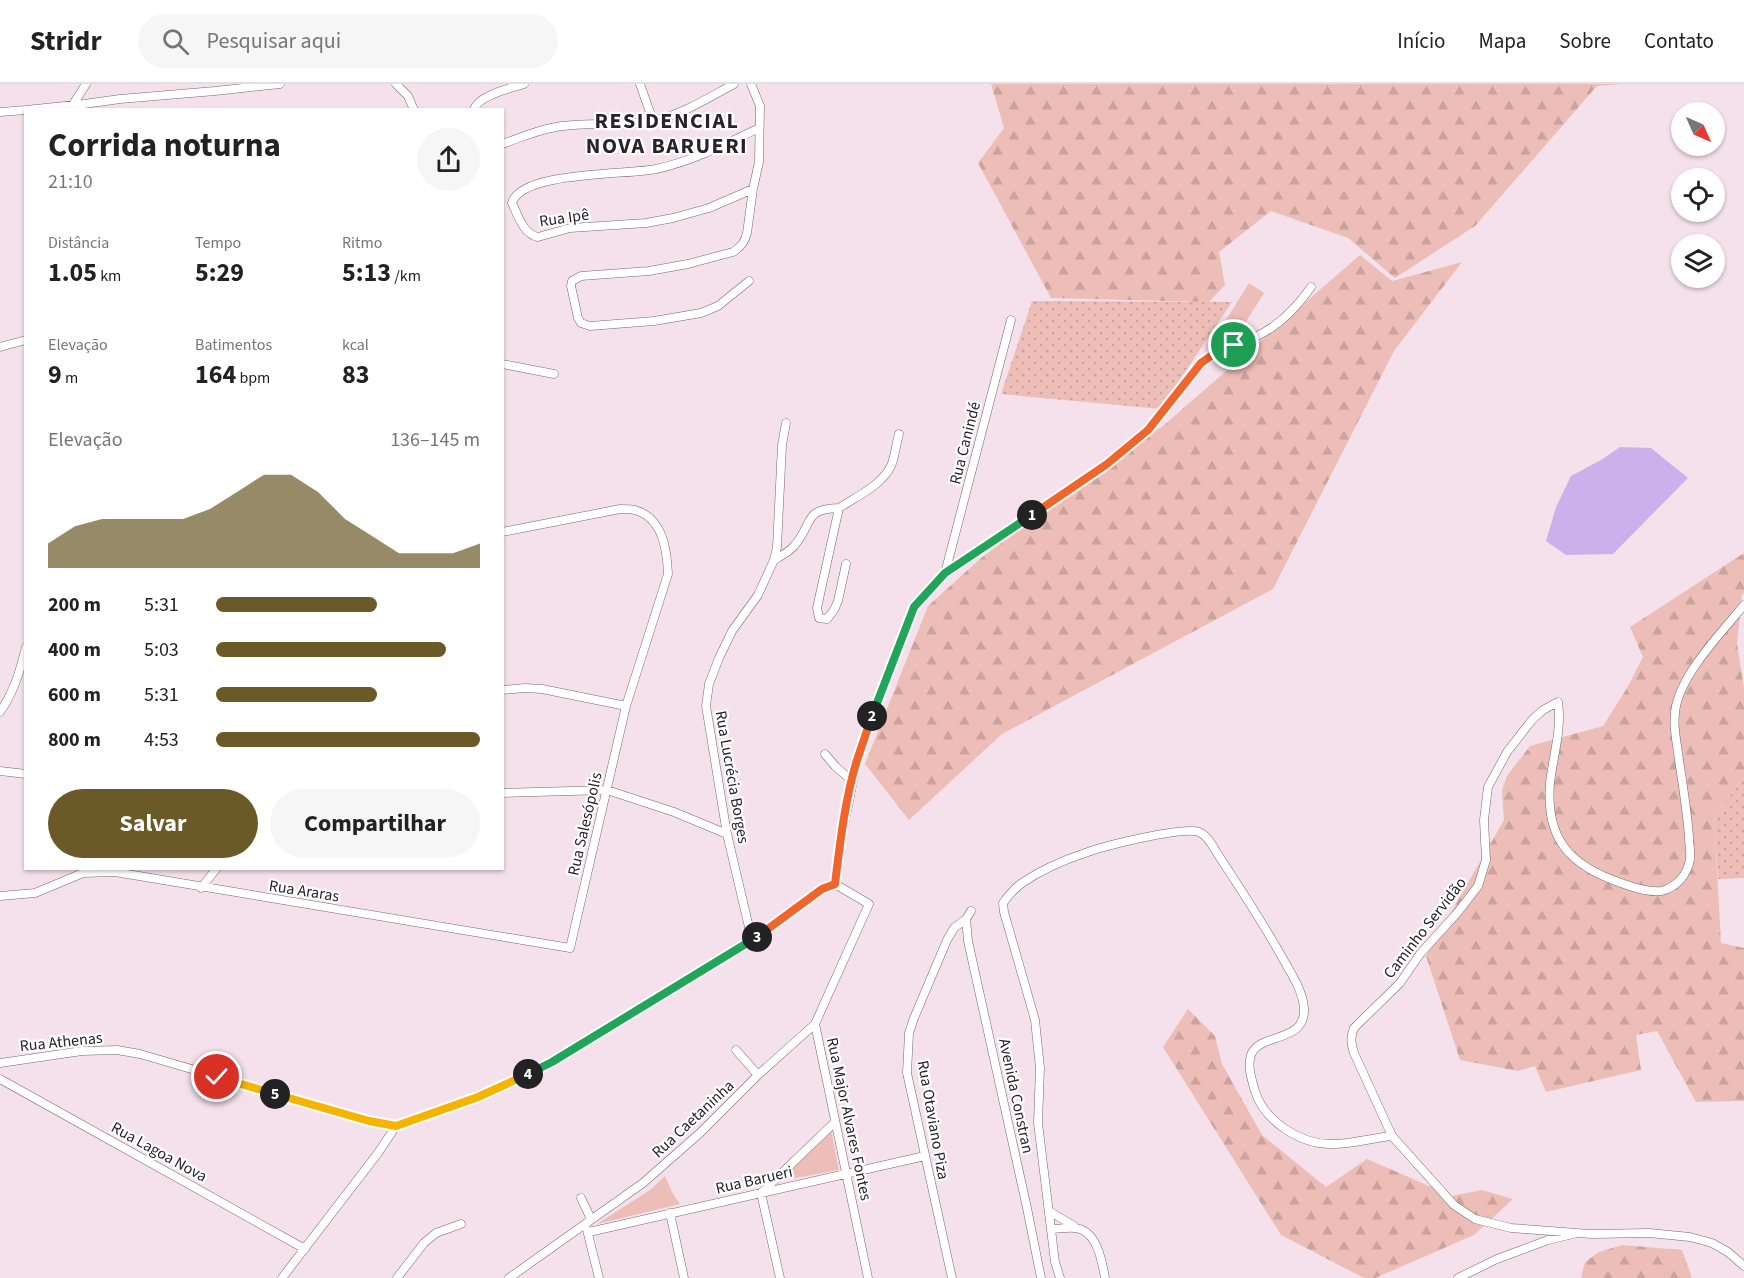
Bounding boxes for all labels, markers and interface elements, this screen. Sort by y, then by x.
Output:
search box [138,14,558,68]
text: Stridr [30,21,102,61]
icon: search [159,25,192,58]
text: Pesquisar aqui [207,25,341,57]
text: Início [1397,26,1445,56]
text: Mapa [1478,26,1526,56]
text: Sobre [1559,26,1611,56]
text: Contato [1644,26,1714,56]
north arrow [1671,102,1725,156]
map controls [1671,102,1725,288]
district label: RESIDENCIAL NOVA BARUERI [586,105,748,162]
text: Corrida noturna [48,122,281,169]
button: share [417,128,480,191]
text: 21:10 [48,168,93,196]
button: locate [1671,168,1725,222]
street label: Rua Ipê [538,204,590,232]
text: Distância [48,232,109,254]
text: Tempo [195,232,241,254]
text: Ritmo [342,232,382,254]
button: layers [1671,234,1725,288]
text: 1.05 [48,254,97,291]
text: 5:29 [195,254,244,291]
text: 5:13 [342,254,391,291]
text: km [97,265,121,287]
text: /km [391,265,421,287]
pin [1208,319,1259,370]
icon: arrive [1217,328,1250,361]
text: Elevação [48,334,108,356]
text: Batimentos [195,334,272,356]
text: kcal [342,334,369,356]
text: 9 [48,356,62,393]
text: 164 [195,356,236,393]
text: 83 [342,356,369,393]
text: m [62,367,78,389]
text: bpm [236,367,270,389]
street label: Rua Canindé [944,399,986,487]
text: Elevação [48,426,123,454]
text: 136–145 m [390,426,480,454]
pin: 1 [1017,500,1047,530]
text: 1 [1028,504,1036,526]
text: 200 m [48,591,101,619]
text: 5:31 [144,591,179,619]
text: 400 m [48,636,101,664]
text: 5:03 [144,636,179,664]
text: 600 m [48,681,101,709]
text: 5:31 [144,681,179,709]
pin: 2 [857,701,887,731]
text: 2 [868,705,876,727]
street label: Rua Lucrécia Borges [709,709,755,845]
text: 800 m [48,726,101,754]
text: 4:53 [144,726,179,754]
street label: Rua Salesópolis [562,770,608,878]
button: Salvar [48,789,258,858]
button: Compartilhar [270,789,480,858]
street label: Caminho Servidão [1378,873,1472,983]
street label: Rua Araras [267,875,341,907]
pin: 3 [742,922,772,952]
text: 3 [753,926,761,948]
street label: Rua Athenas [19,1027,104,1057]
street label: Rua Major Alvares Fontes [821,1035,877,1203]
street label: Avenida Constran [993,1036,1039,1156]
pin [191,1051,242,1102]
pin: 4 [513,1059,543,1089]
street label: Rua Otaviano Piza [912,1059,954,1181]
icon: check [200,1060,233,1093]
text: 4 [524,1063,532,1085]
street label: Rua Caetaninha [647,1075,739,1163]
pin: 5 [260,1079,290,1109]
text: 5 [271,1083,279,1105]
street label: Rua Lagoa Nova [107,1117,211,1187]
street label: Rua Barueri [713,1160,795,1200]

